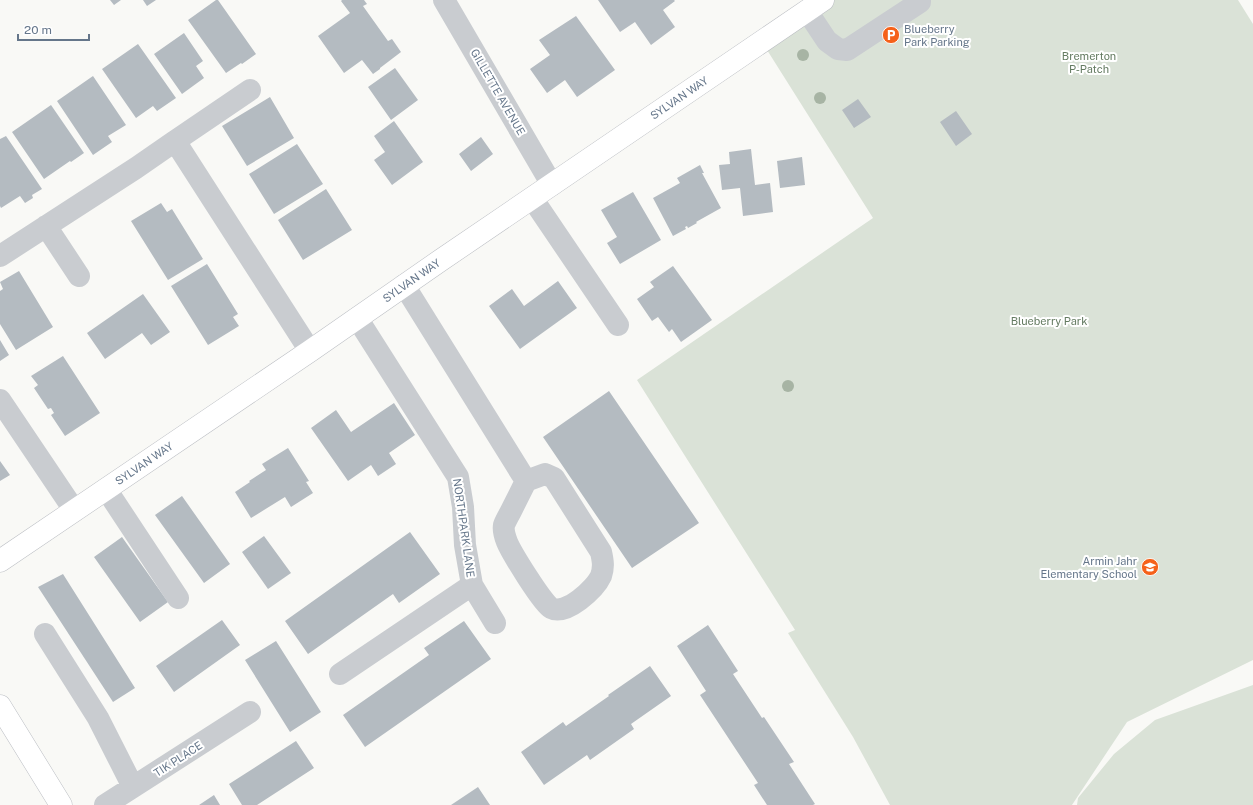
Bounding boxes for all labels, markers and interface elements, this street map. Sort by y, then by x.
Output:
scale bar [18,16,89,42]
text: 20 m [24,23,52,37]
place label: Blueberry Park Parking [904,23,970,48]
parking icon: Blueberry Park Parking [881,25,901,45]
street label: GILLETTE AVENUE [468,47,528,137]
park label: Bremerton P-Patch [1062,50,1116,75]
street label: SYLVAN WAY [648,74,710,122]
street label: SYLVAN WAY [381,256,443,305]
park label: Blueberry Park [1011,315,1087,327]
street label: SYLVAN WAY [113,439,175,487]
street label: NORTHPARK LANE [451,478,477,578]
place label: Armin Jahr Elementary School [1040,555,1137,580]
school or university icon: Armin Jahr Elementary School [1140,557,1160,577]
street label: TIK PLACE [152,739,205,779]

